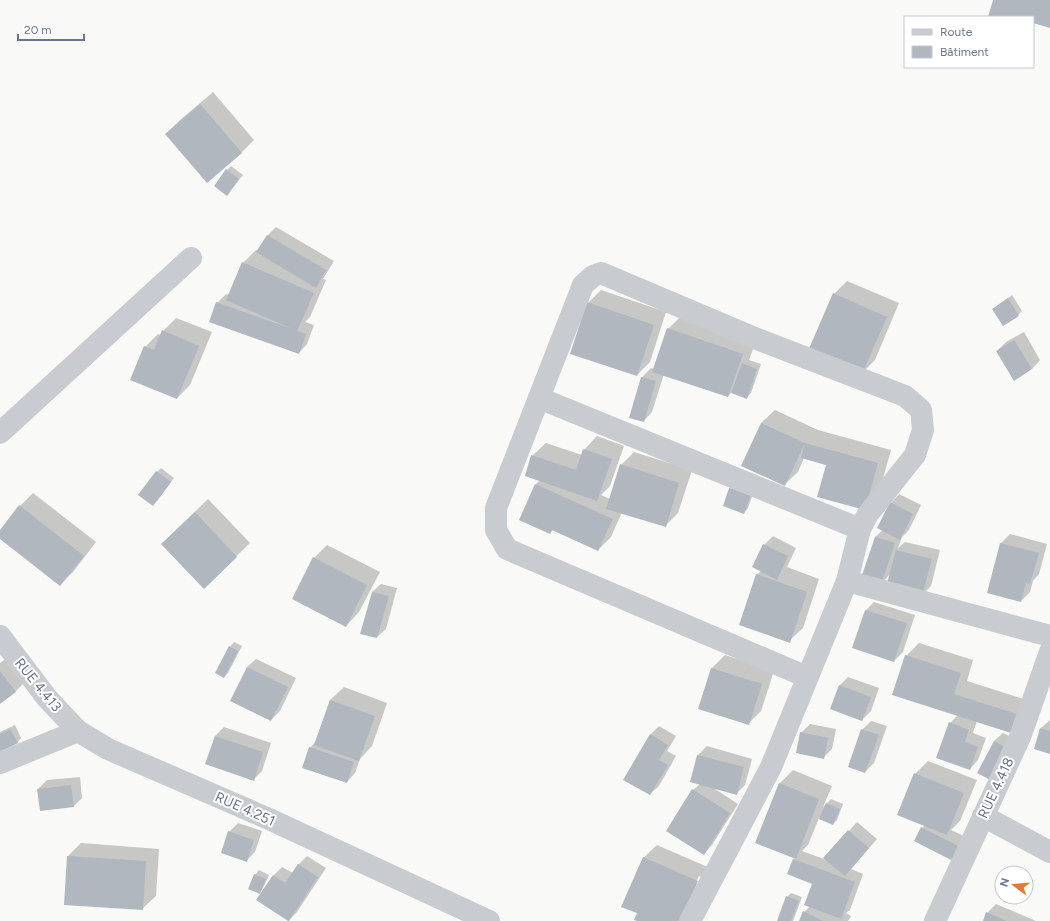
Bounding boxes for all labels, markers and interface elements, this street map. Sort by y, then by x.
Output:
scale bar [18,16,84,42]
legend [904,16,1034,68]
text: 20 m [24,23,52,37]
text: Route [940,25,973,39]
text: Bâtiment [940,45,989,59]
street label: RUE 4.413 [11,655,65,715]
street label: RUE 4.418 [975,755,1017,821]
street label: RUE 4.251 [212,788,278,830]
north arrow [994,865,1034,905]
text: N [997,876,1012,888]

